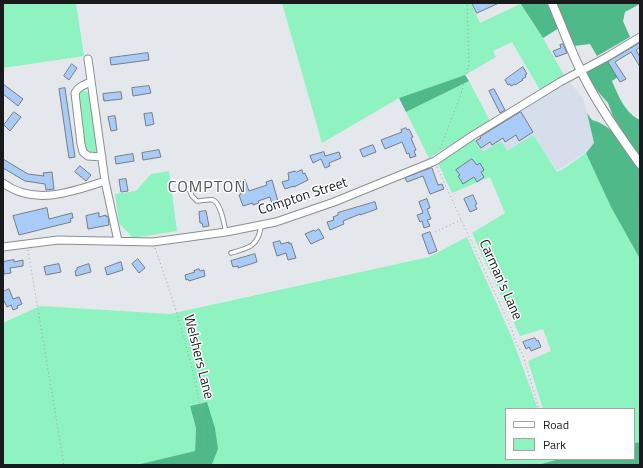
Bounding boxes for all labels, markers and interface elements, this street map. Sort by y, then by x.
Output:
street label: Compton Street [256,175,350,219]
district label: COMPTON [168,178,246,198]
street label: Carman's Lane [475,237,525,323]
street label: Welshers Lane [179,313,217,401]
legend [505,408,635,460]
text: Road [543,415,569,434]
text: Park [543,435,566,454]

